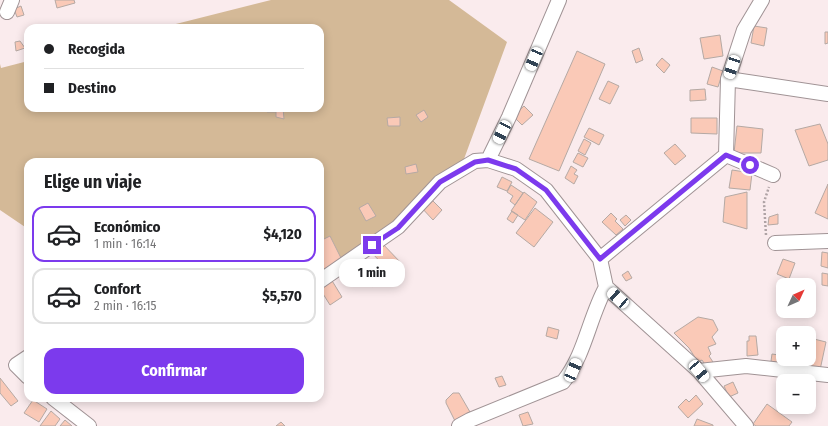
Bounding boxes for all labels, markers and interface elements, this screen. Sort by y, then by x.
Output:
text: Recogida [68,40,125,58]
car [524,46,544,72]
car [722,54,742,80]
text: Destino [68,79,116,97]
car [491,119,513,145]
route start [741,156,759,174]
text: Elige un viaje [44,171,142,193]
icon: car [46,216,82,252]
text: Económico [94,218,161,236]
text: $4,120 [263,225,302,243]
text: 1 min · 16:14 [94,236,156,251]
route end [363,236,381,254]
callout: 1 min [339,259,405,287]
text: 1 min [358,265,386,280]
icon: car [46,278,82,314]
north arrow [776,278,816,318]
map controls [776,278,816,414]
text: Confort [94,280,141,298]
car [605,286,631,310]
text: $5,570 [262,287,302,305]
text: 2 min · 16:15 [94,298,157,313]
button: + [776,326,816,366]
button: Confirmar [44,348,304,394]
car [563,357,583,383]
car [687,358,711,384]
button: − [776,374,816,414]

